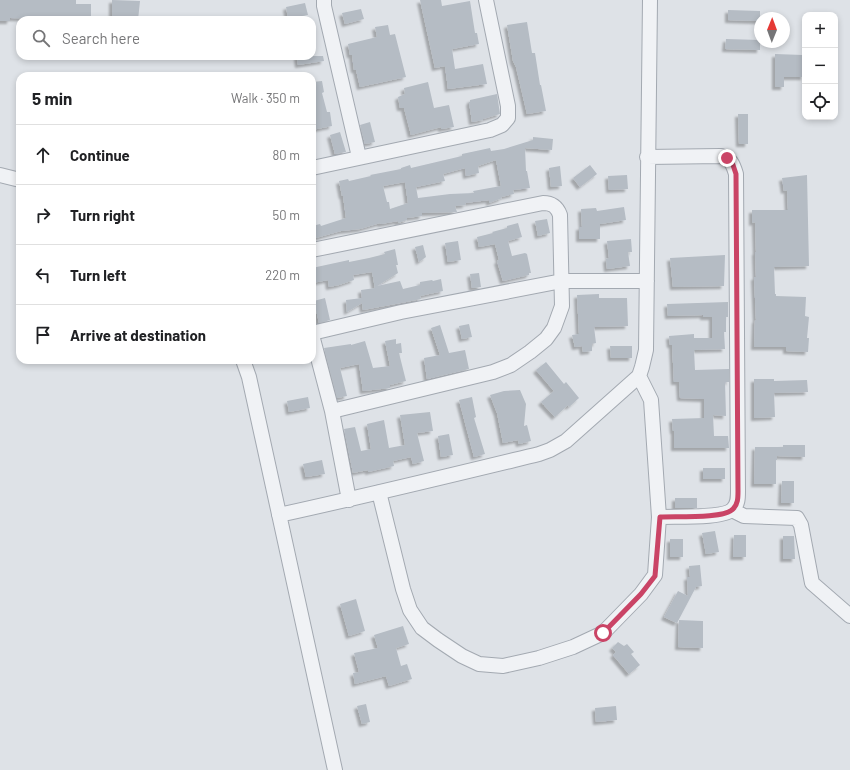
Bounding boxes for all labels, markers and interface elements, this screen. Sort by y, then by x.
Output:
north arrow [754,12,790,48]
map controls [802,12,838,120]
button: + [802,12,838,48]
search box [16,16,316,60]
icon: search [30,27,52,49]
text: Search here [62,29,140,47]
button: − [802,48,838,84]
button: locate [802,84,838,120]
text: 5 min [32,88,72,108]
text: Walk · 350 m [231,90,300,106]
icon: ahead [32,144,54,166]
text: Continue [70,146,130,164]
text: 80 m [273,147,300,163]
route end [718,149,736,167]
icon: right [32,204,54,226]
text: Turn right [70,206,135,224]
text: 50 m [273,207,300,223]
icon: left [32,264,54,286]
text: Turn left [70,266,126,284]
text: 220 m [265,267,300,283]
icon: arrive [32,324,54,346]
text: Arrive at destination [70,326,206,344]
route start [594,624,612,642]

